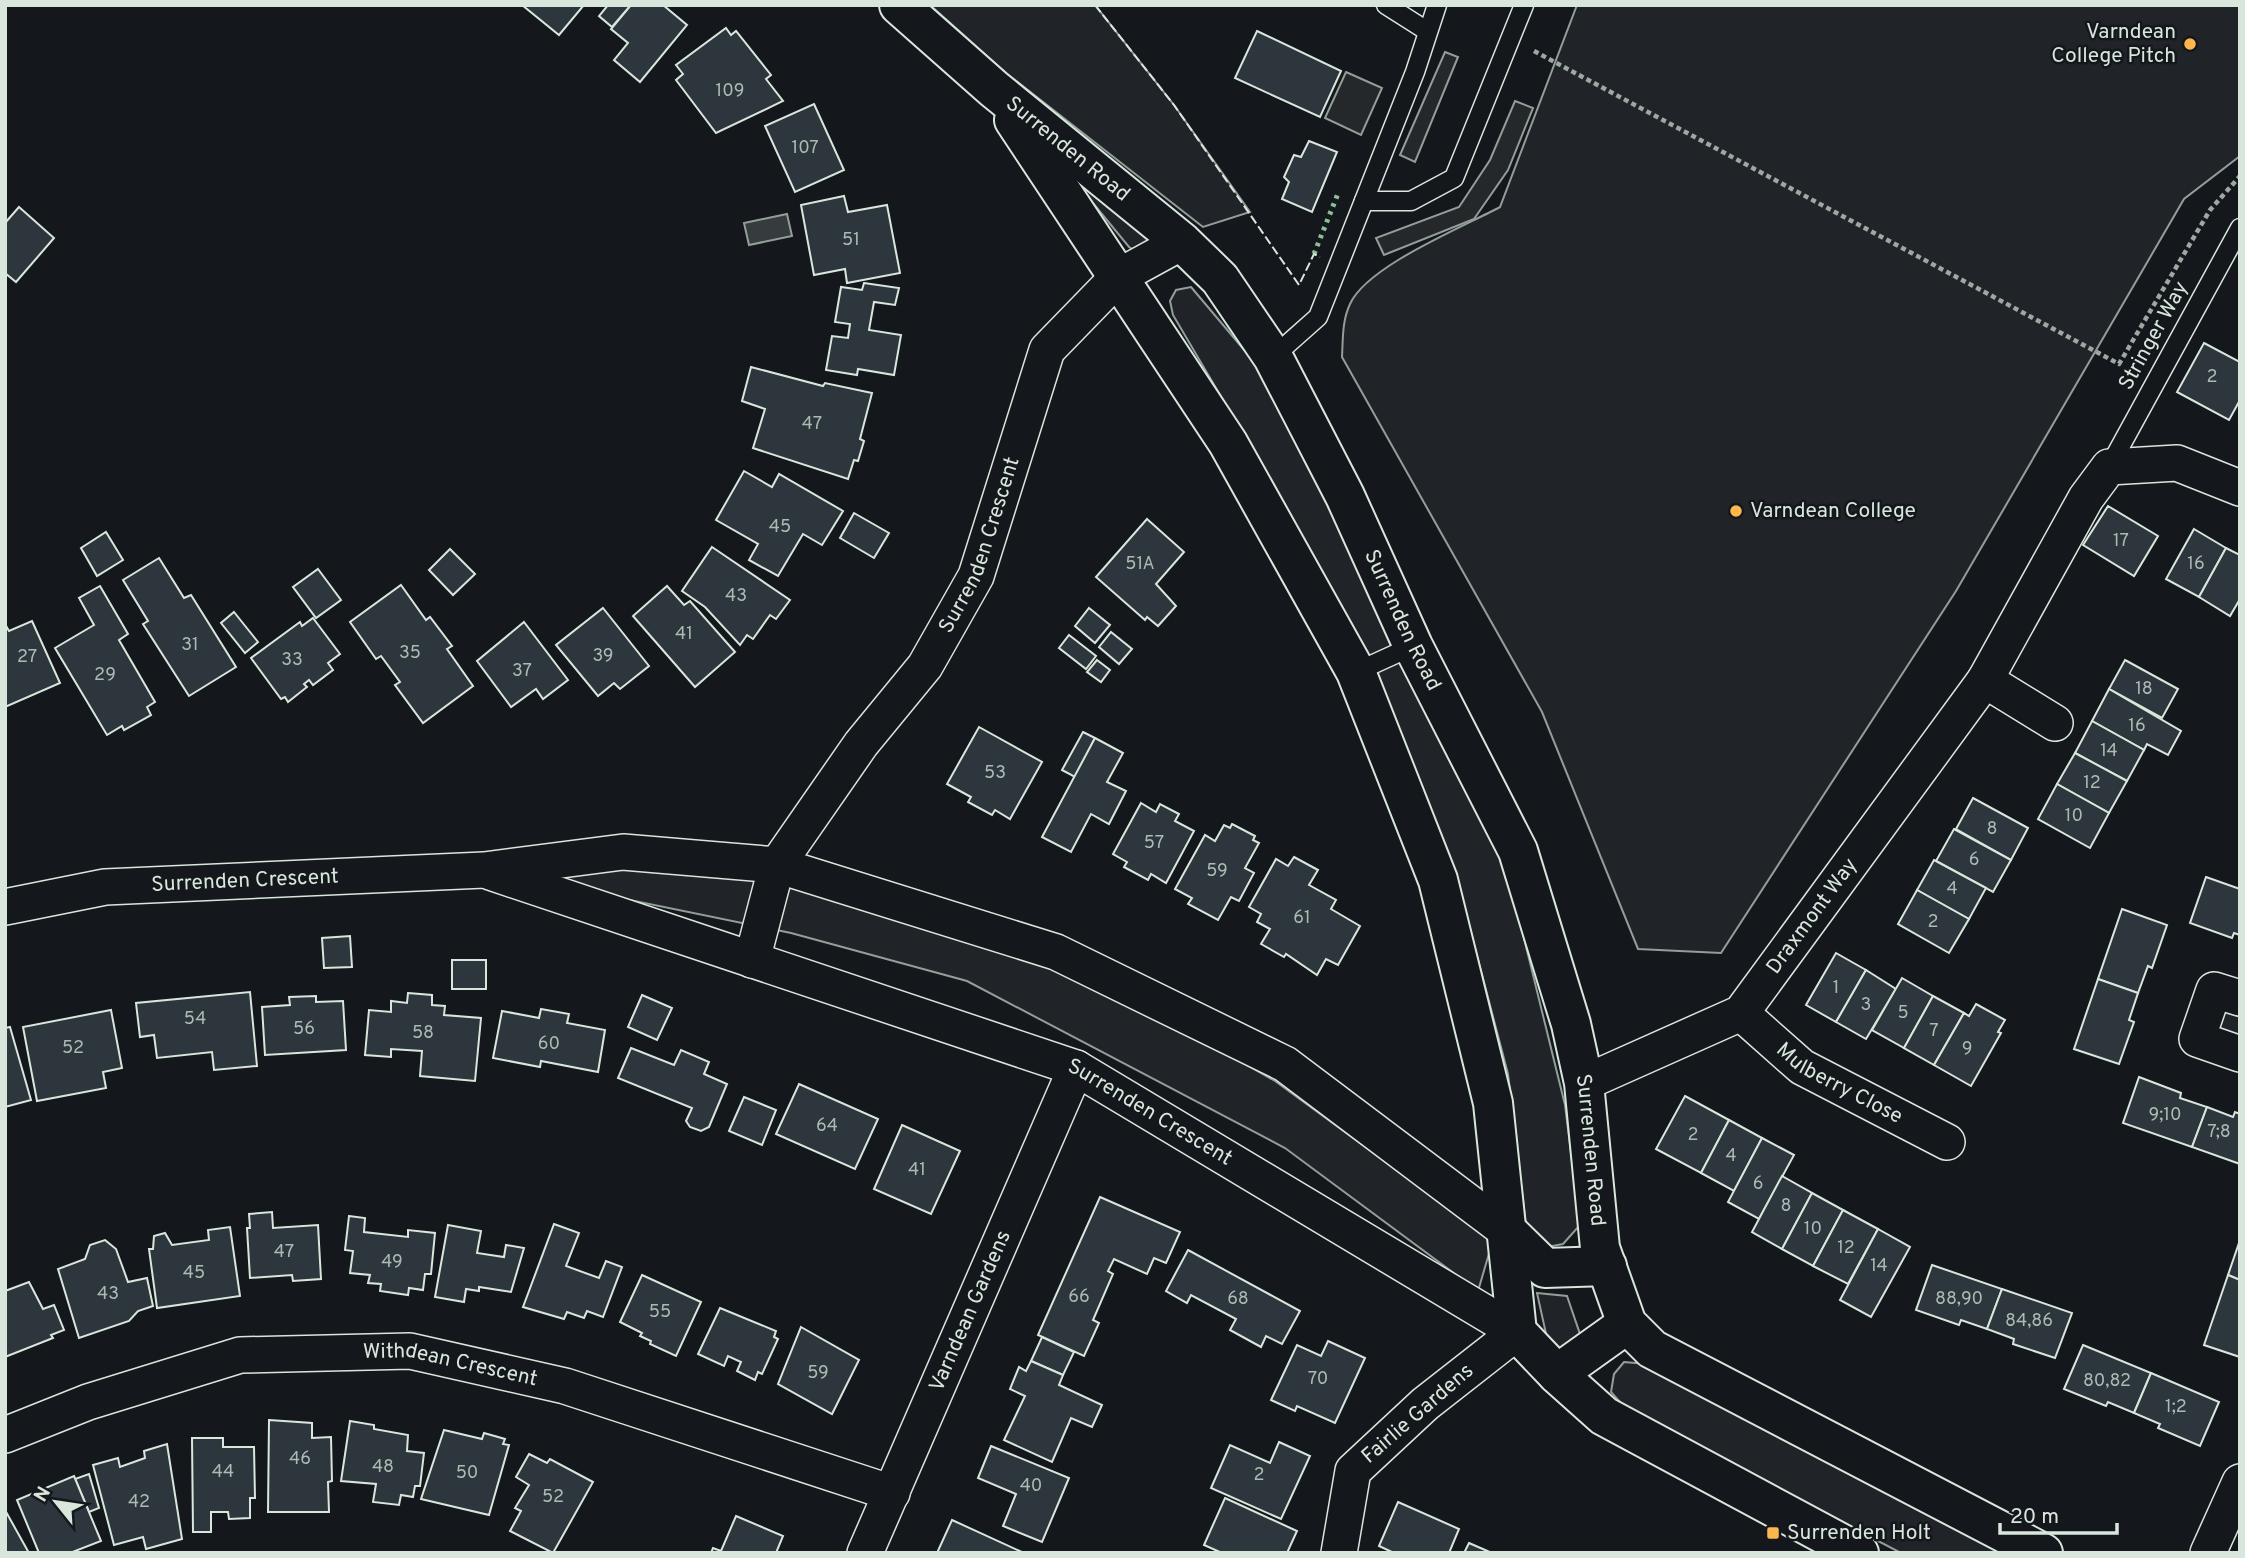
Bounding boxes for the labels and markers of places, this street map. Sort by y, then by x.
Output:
place label: Varndean College Pitch [2051,19,2176,70]
marker: Varndean College Pitch [2182,36,2198,52]
place label: Varndean College [1750,498,1916,525]
marker: Varndean College [1728,503,1744,519]
place label: Surrenden Holt [1787,1520,1931,1547]
marker: Surrenden Holt [1765,1525,1781,1541]

